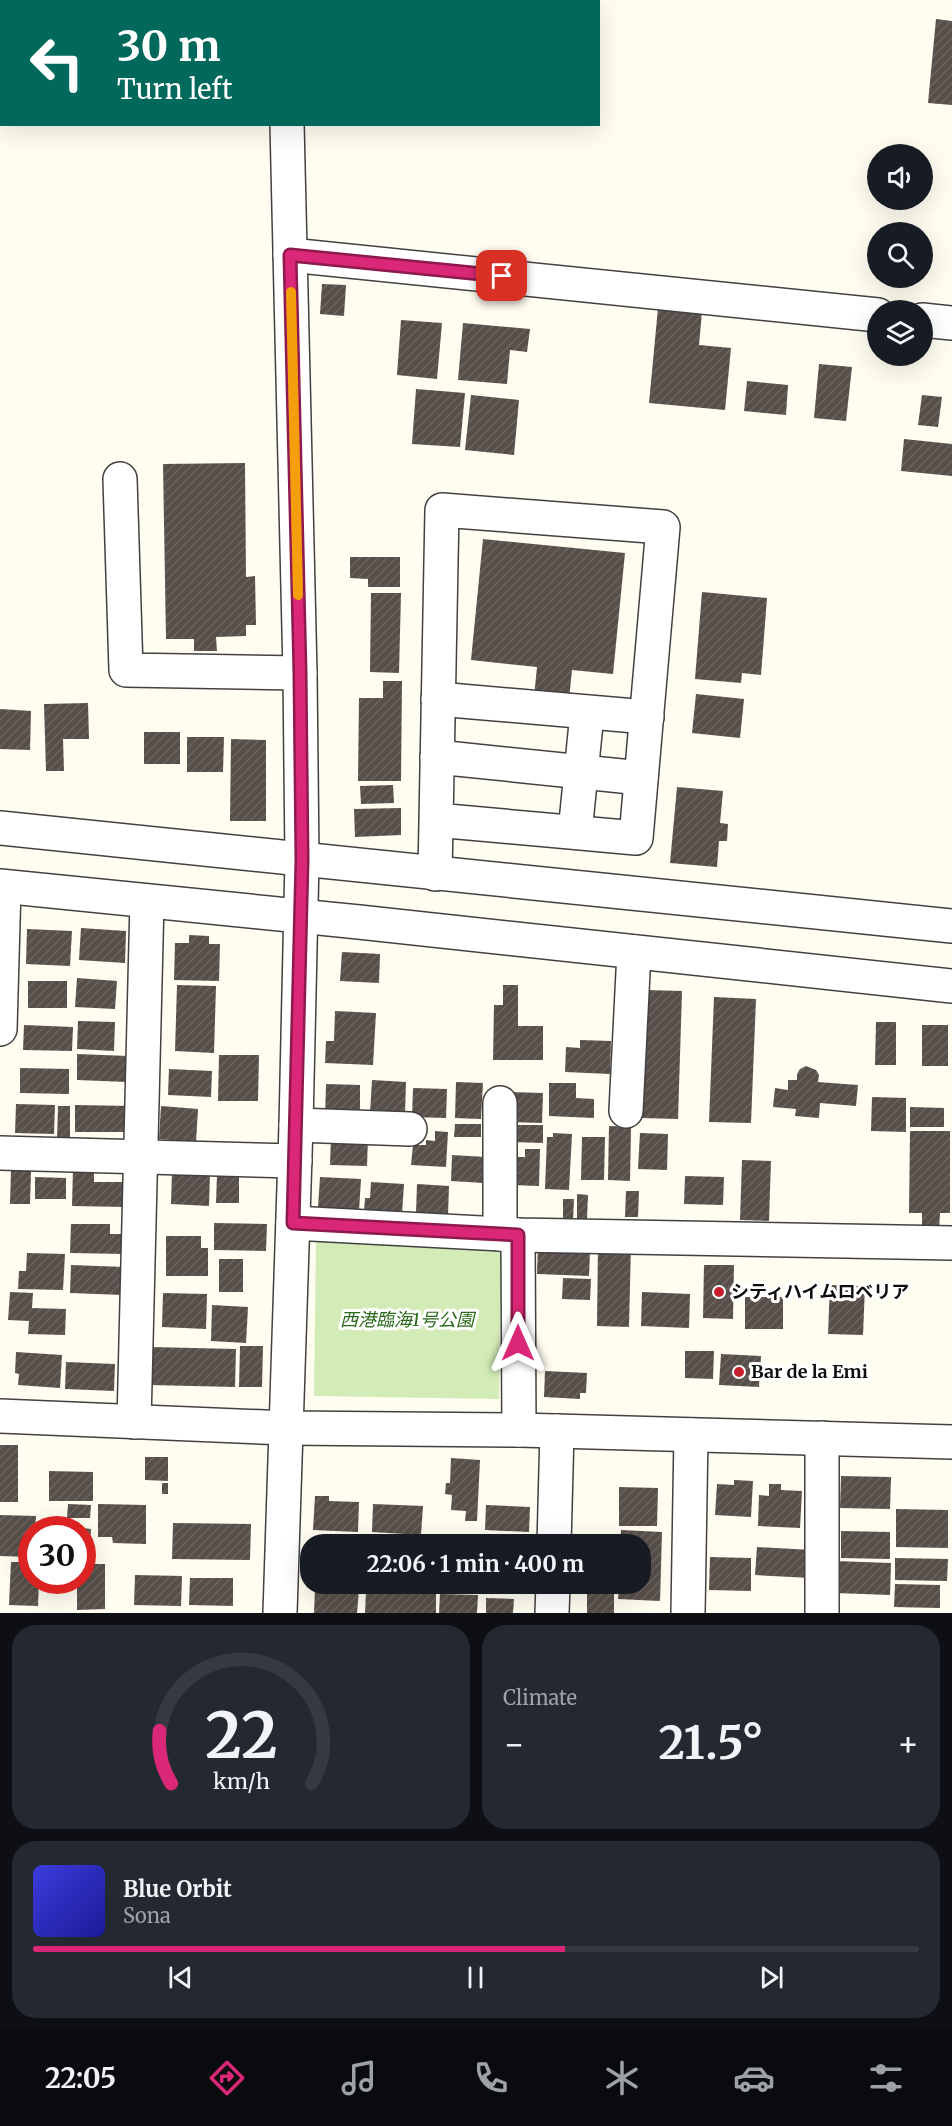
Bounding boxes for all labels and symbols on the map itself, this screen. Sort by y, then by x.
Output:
pin [476,250,527,301]
place label: シティハイムロベリア [731,1280,909,1303]
marker: シティハイムロベリア [712,1285,726,1299]
park label: 西港臨海1号公園 [340,1308,477,1331]
position arrow [486,1311,550,1375]
place label: Bar de la Emi [751,1360,868,1383]
marker: Bar de la Emi [732,1365,746,1379]
speed limit sign: 30 [18,1516,96,1594]

